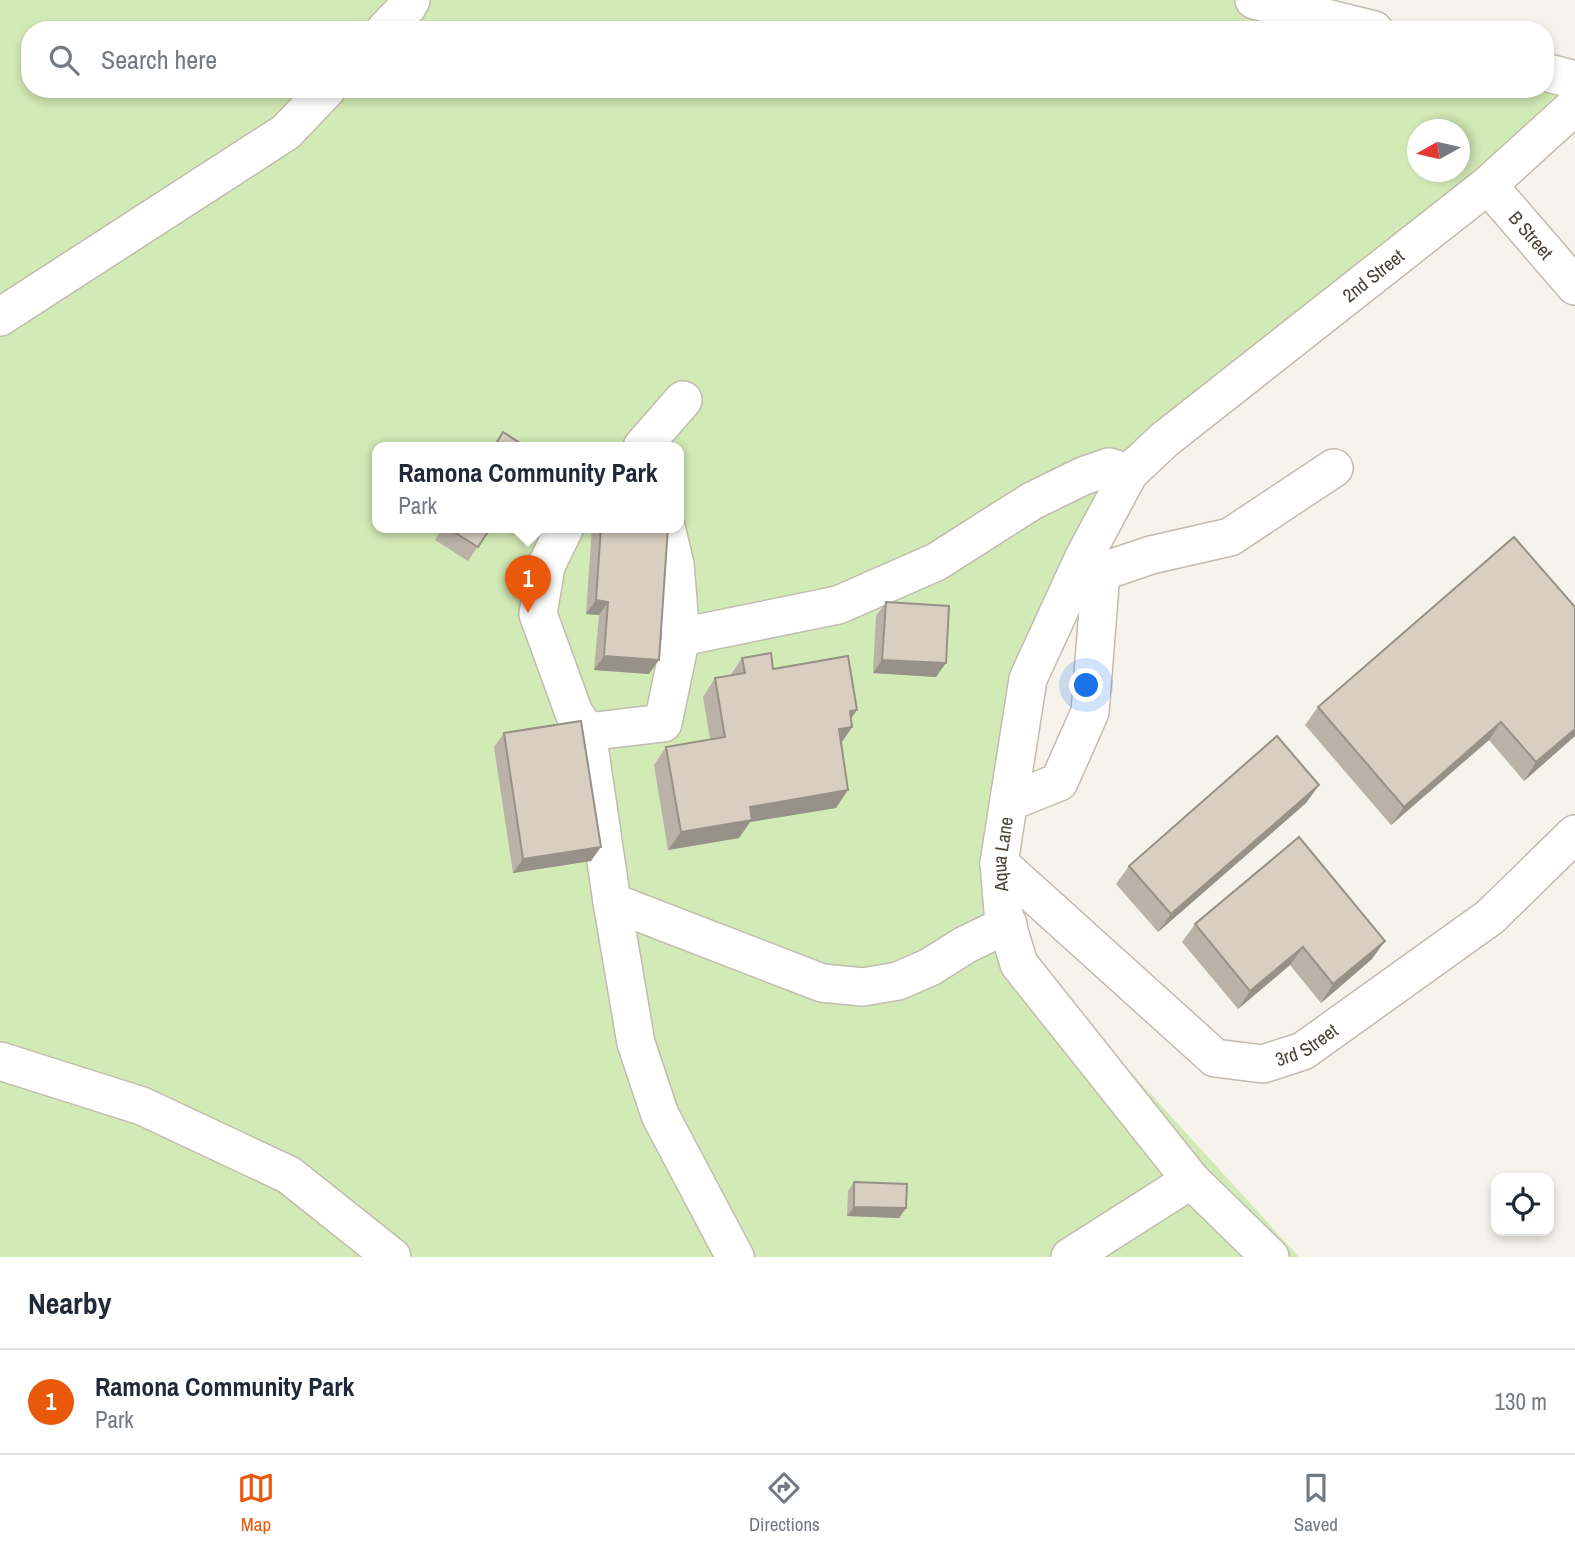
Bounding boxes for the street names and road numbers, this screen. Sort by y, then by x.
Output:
street label: B Street [1503,205,1560,265]
street label: 2nd Street [1337,243,1410,308]
street label: Aqua Lane [986,815,1019,894]
street label: 3rd Street [1272,1017,1343,1072]

